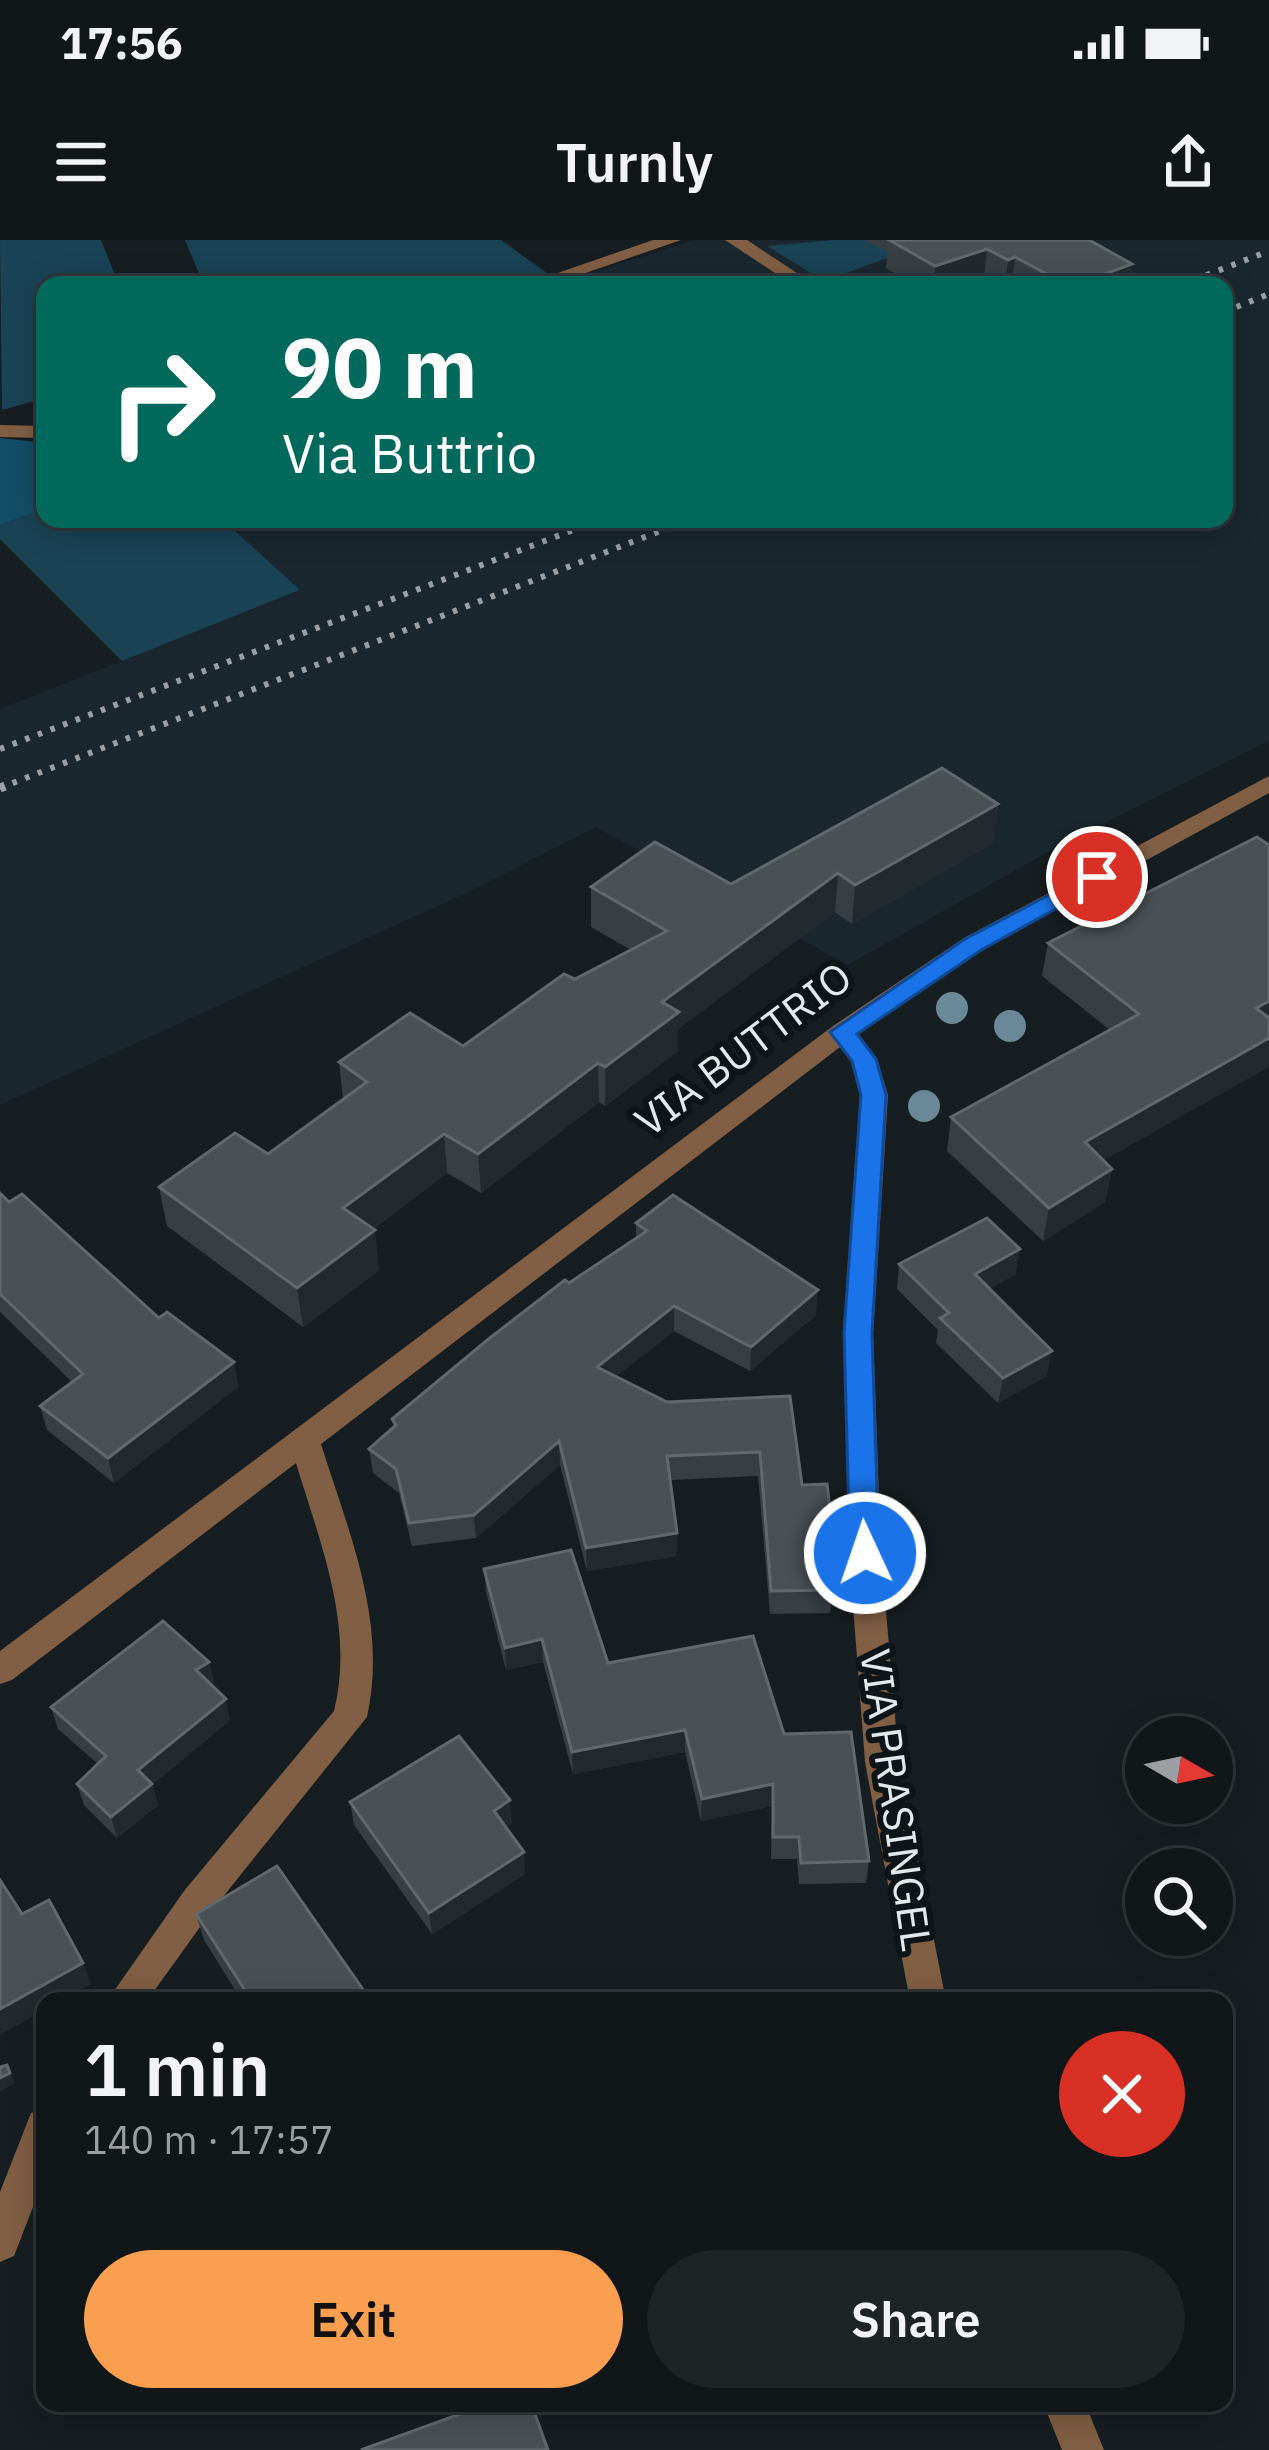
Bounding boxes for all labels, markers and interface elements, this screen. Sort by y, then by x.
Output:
text: 17:56 [60,13,183,71]
text: Turnly [556,127,713,197]
icon: menu [48,129,114,195]
icon: share [1155,129,1221,195]
text: 90 m [282,312,478,421]
icon: right [84,324,240,480]
text: Via Buttrio [282,418,537,488]
pin [1046,826,1148,928]
icon: arrive [1064,844,1130,910]
street label: VIA BUTTRIO [623,949,862,1148]
position arrow [802,1490,928,1616]
street label: VIA PRASINGEL [848,1646,945,1954]
north arrow [1125,1716,1233,1824]
map controls [1125,1716,1233,1956]
button: search [1125,1848,1233,1956]
text: 1 min [84,2022,270,2116]
button: close [1059,2031,1185,2157]
text: 140 m · 17:57 [84,2114,334,2165]
button: Exit [84,2250,623,2388]
button: Share [647,2250,1185,2388]

